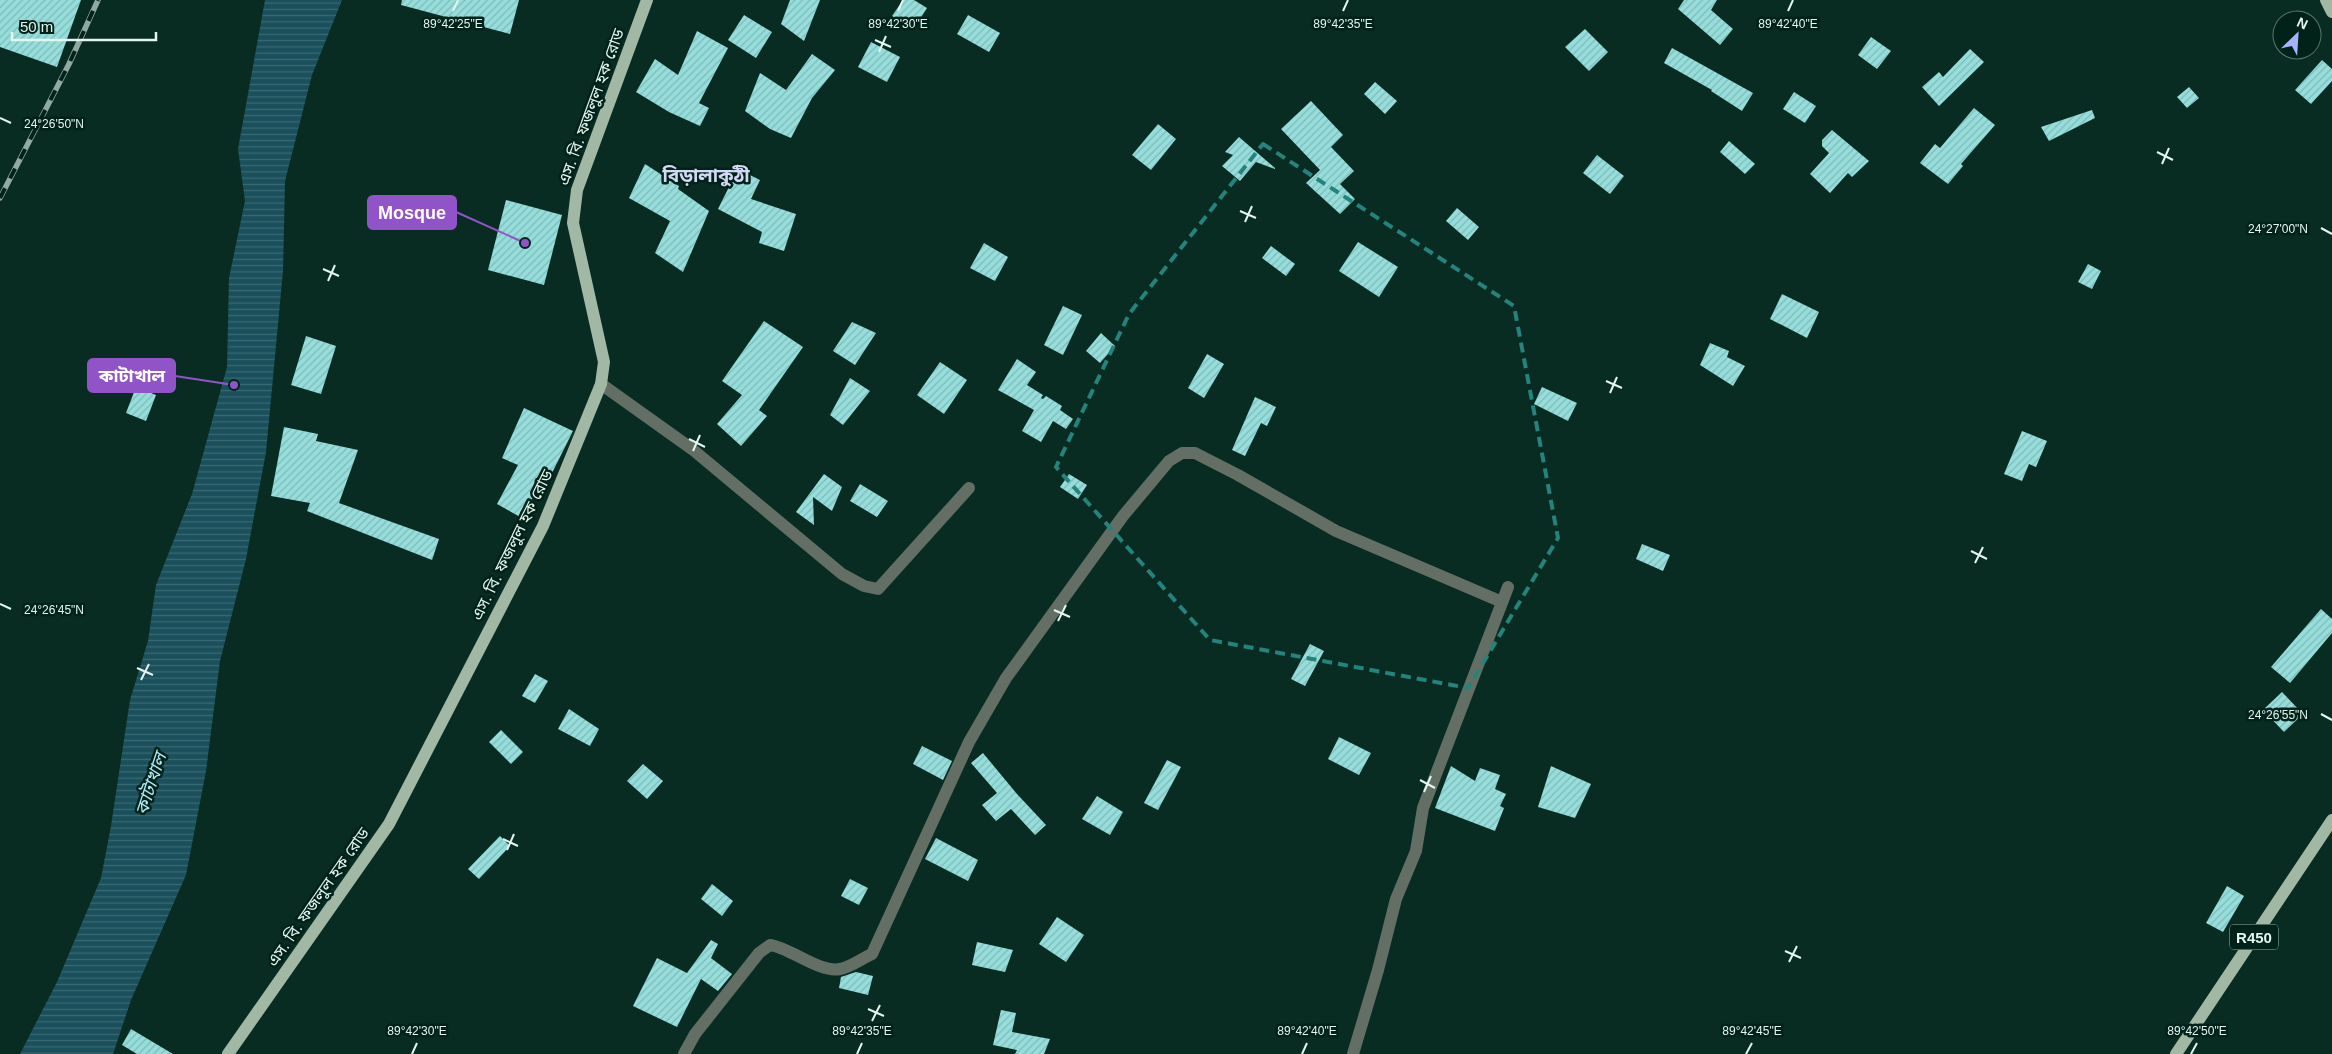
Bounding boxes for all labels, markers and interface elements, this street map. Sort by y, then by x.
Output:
scale bar [12,10,156,42]
north arrow [2272,10,2322,60]
text: N [2295,14,2310,33]
text: 89°42'25"E [423,17,483,31]
text: 89°42'30"E [868,17,928,31]
text: 89°42'35"E [1313,17,1373,31]
text: 89°42'40"E [1758,17,1818,31]
text: 50 m [20,18,53,35]
street label: এস. বি. ফজলুল হক রোড [554,26,628,188]
text: 24°26'50"N [24,117,84,131]
district label: বিড়ালাকুঠী [661,164,750,187]
callout: Mosque [368,196,456,229]
text: Mosque [378,203,446,223]
text: 24°27'00"N [2248,222,2308,236]
callout: কাটাখাল [88,359,175,392]
text: কাটাখাল [98,366,166,386]
street label: এস. বি. ফজলুল হক রোড [467,466,557,623]
text: 24°26'45"N [24,603,84,617]
text: 24°26'55"N [2248,708,2308,722]
water label: কাটাখাল [131,747,172,817]
street label: এস. বি. ফজলুল হক রোড [263,823,373,970]
road number: R450 [2230,924,2278,950]
text: 89°42'30"E [387,1024,447,1038]
text: 89°42'35"E [832,1024,892,1038]
text: 89°42'40"E [1277,1024,1337,1038]
text: 89°42'45"E [1722,1024,1782,1038]
text: 89°42'50"E [2167,1024,2227,1038]

